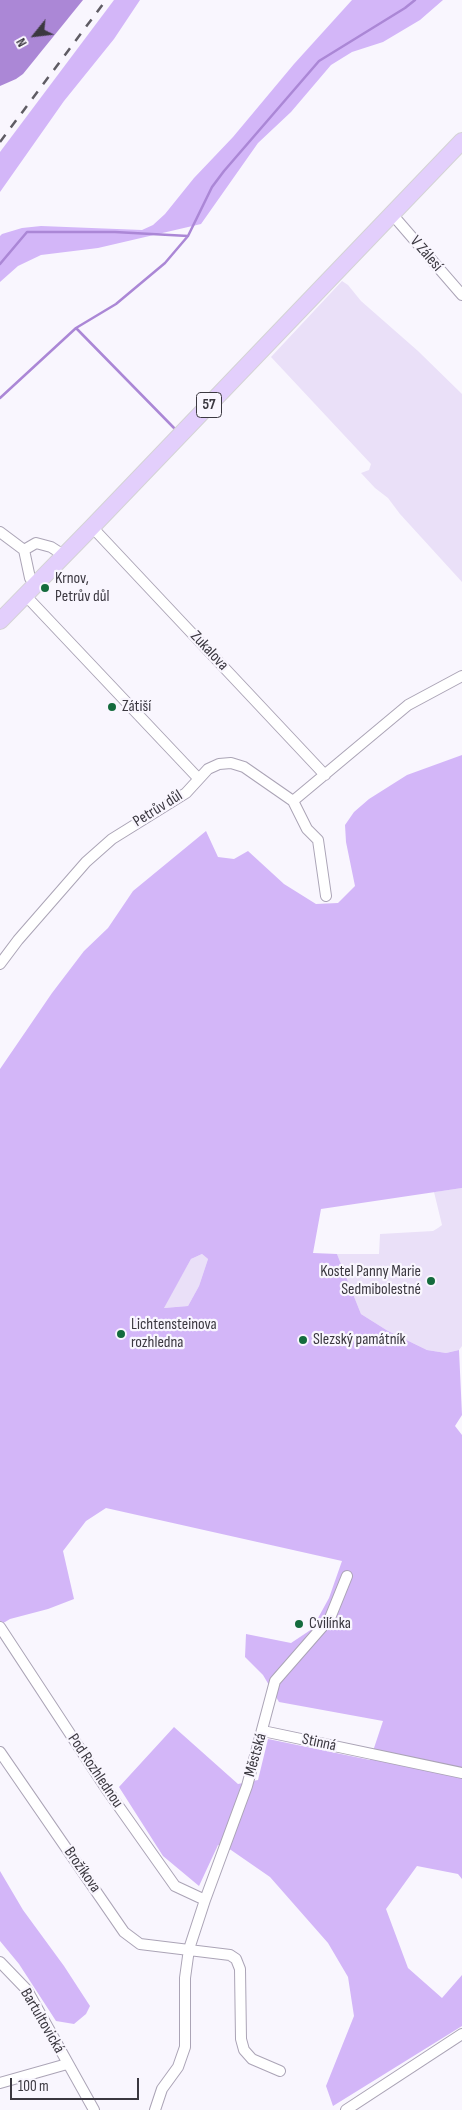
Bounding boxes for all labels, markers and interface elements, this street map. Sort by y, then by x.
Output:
north arrow [10,10,60,60]
text: N [12,35,31,50]
street label: V Zálesí [405,232,447,276]
road number: 57 [196,392,222,418]
place label: Krnov, Petrův důl [55,569,109,607]
marker: Krnov, Petrův důl [39,582,51,594]
street label: Zukalova [186,627,232,675]
place label: Zátiší [122,697,151,717]
marker: Zátiší [106,701,118,713]
street label: Petrův důl [130,786,186,832]
place label: Kostel Panny Marie Sedmibolestné [320,1262,421,1300]
marker: Kostel Panny Marie Sedmibolestné [425,1275,437,1287]
place label: Lichtensteinova rozhledna [131,1315,217,1353]
marker: Lichtensteinova rozhledna [115,1328,127,1340]
place label: Slezský památník [313,1330,406,1350]
marker: Slezský památník [297,1334,309,1346]
place label: Cvilínka [309,1614,351,1634]
marker: Cvilínka [293,1618,305,1630]
street label: Pod Rozhlednou [63,1730,127,1812]
street label: Stinná [300,1730,338,1756]
street label: Městská [241,1731,271,1779]
street label: Brožíkova [59,1844,105,1896]
street label: Bartultovická [16,1985,68,2057]
scale bar [12,2068,141,2100]
text: 100 m [18,2077,49,2096]

